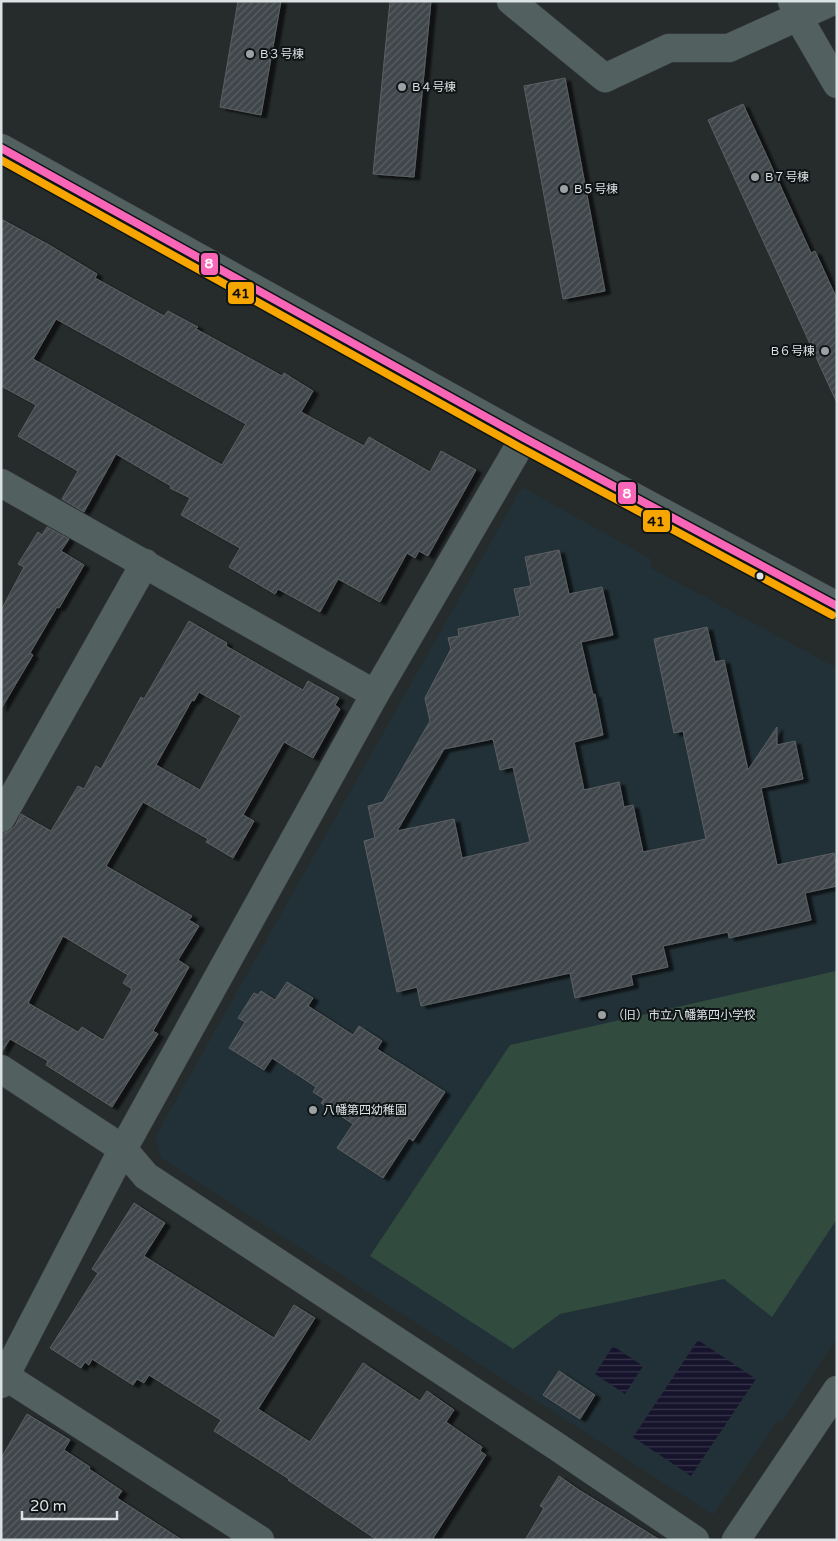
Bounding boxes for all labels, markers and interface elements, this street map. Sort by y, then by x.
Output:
place label: B３号棟 [260,47,304,61]
marker: B３号棟 [244,48,256,60]
place label: B４号棟 [412,80,456,94]
marker: B４号棟 [396,81,408,93]
place label: B７号棟 [765,170,809,184]
marker: B７号棟 [749,171,761,183]
place label: B５号棟 [574,182,618,196]
marker: B５号棟 [558,183,570,195]
line badge: 8 [200,252,219,276]
text: 8 [205,255,214,272]
line badge: 41 [227,281,255,305]
text: 41 [232,285,250,302]
place label: B６号棟 [771,344,815,358]
marker: B６号棟 [819,345,831,357]
line badge: 8 [617,481,637,505]
text: 8 [623,485,632,502]
line badge: 41 [642,509,671,533]
text: 41 [647,513,665,530]
unlabelled marker [755,571,765,581]
place label: （旧）市立八幡第四小学校 [612,1008,756,1022]
marker: （旧）市立八幡第四小学校 [596,1009,608,1021]
place label: 八幡第四幼稚園 [323,1103,407,1117]
marker: 八幡第四幼稚園 [307,1104,319,1116]
scale bar [22,1488,118,1520]
text: 20 m [30,1497,67,1515]

